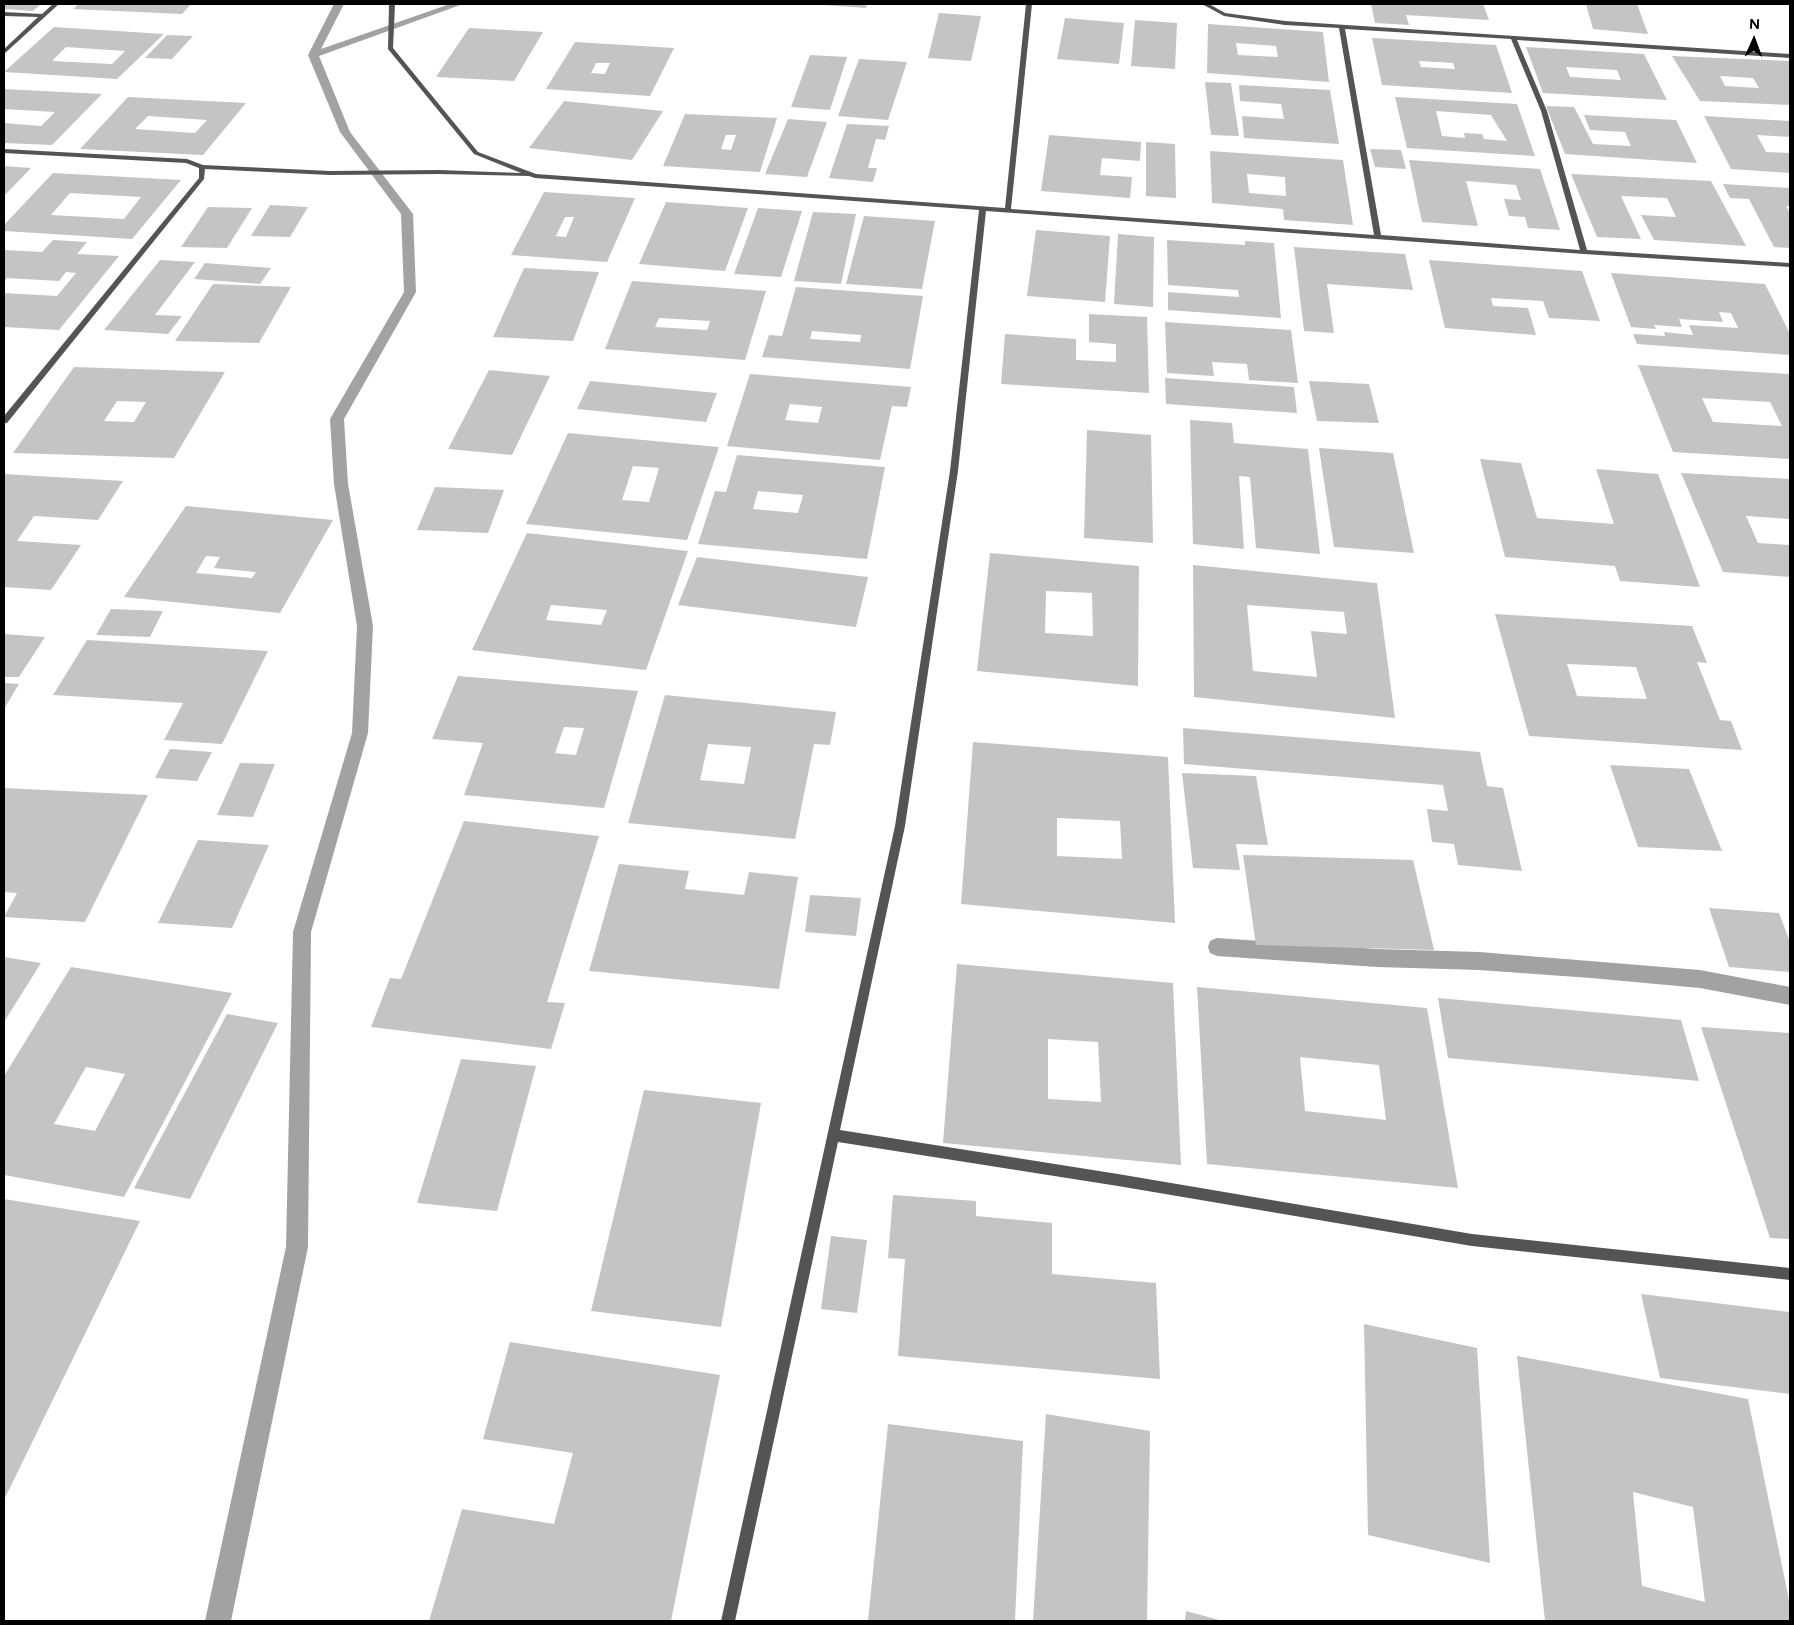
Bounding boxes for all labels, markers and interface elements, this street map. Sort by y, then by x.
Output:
north arrow [1729,15,1779,65]
text: N [1749,16,1760,33]

